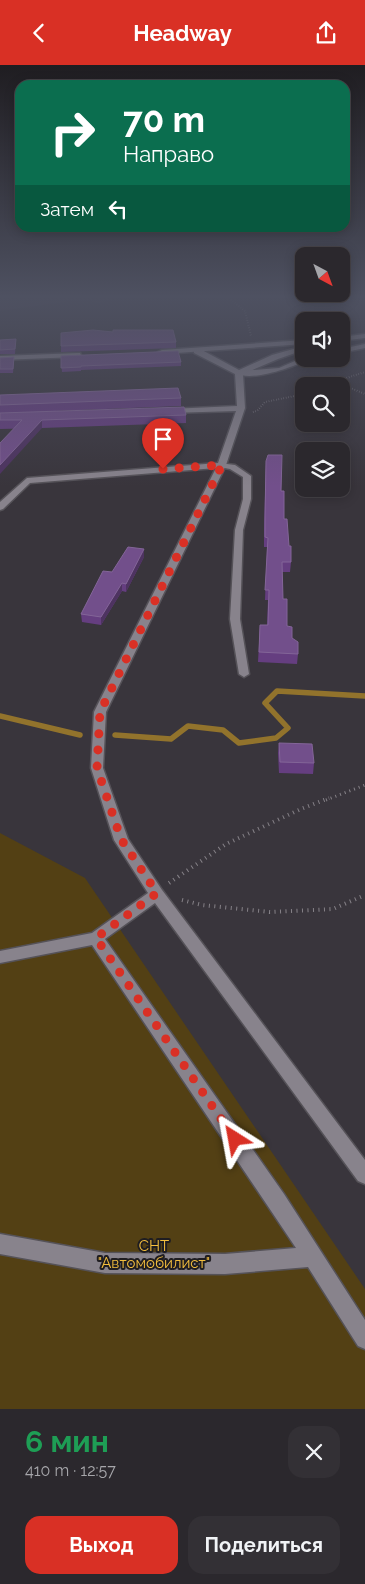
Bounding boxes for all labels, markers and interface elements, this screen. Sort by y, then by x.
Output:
icon: back [25,19,53,47]
icon: share [312,19,340,47]
text: Headway [133,20,232,46]
text: 70 m [123,99,205,140]
icon: right [40,100,105,165]
text: Направо [123,141,214,167]
icon: left [104,195,132,223]
text: Затем [40,198,94,220]
north arrow [295,247,350,303]
map controls [295,247,350,497]
button: sound [295,312,350,367]
button: search [295,377,350,432]
pin [142,418,184,469]
icon: arrive [149,425,177,453]
button: layers [295,442,350,497]
position arrow [208,1112,260,1164]
park label: СНТ "Автомобилист" [98,1237,210,1272]
text: 6 мин [25,1424,109,1459]
button: close [288,1426,340,1478]
text: 410 m · 12:57 [25,1461,116,1480]
button: Выход [25,1516,178,1574]
button: Поделиться [188,1516,340,1574]

